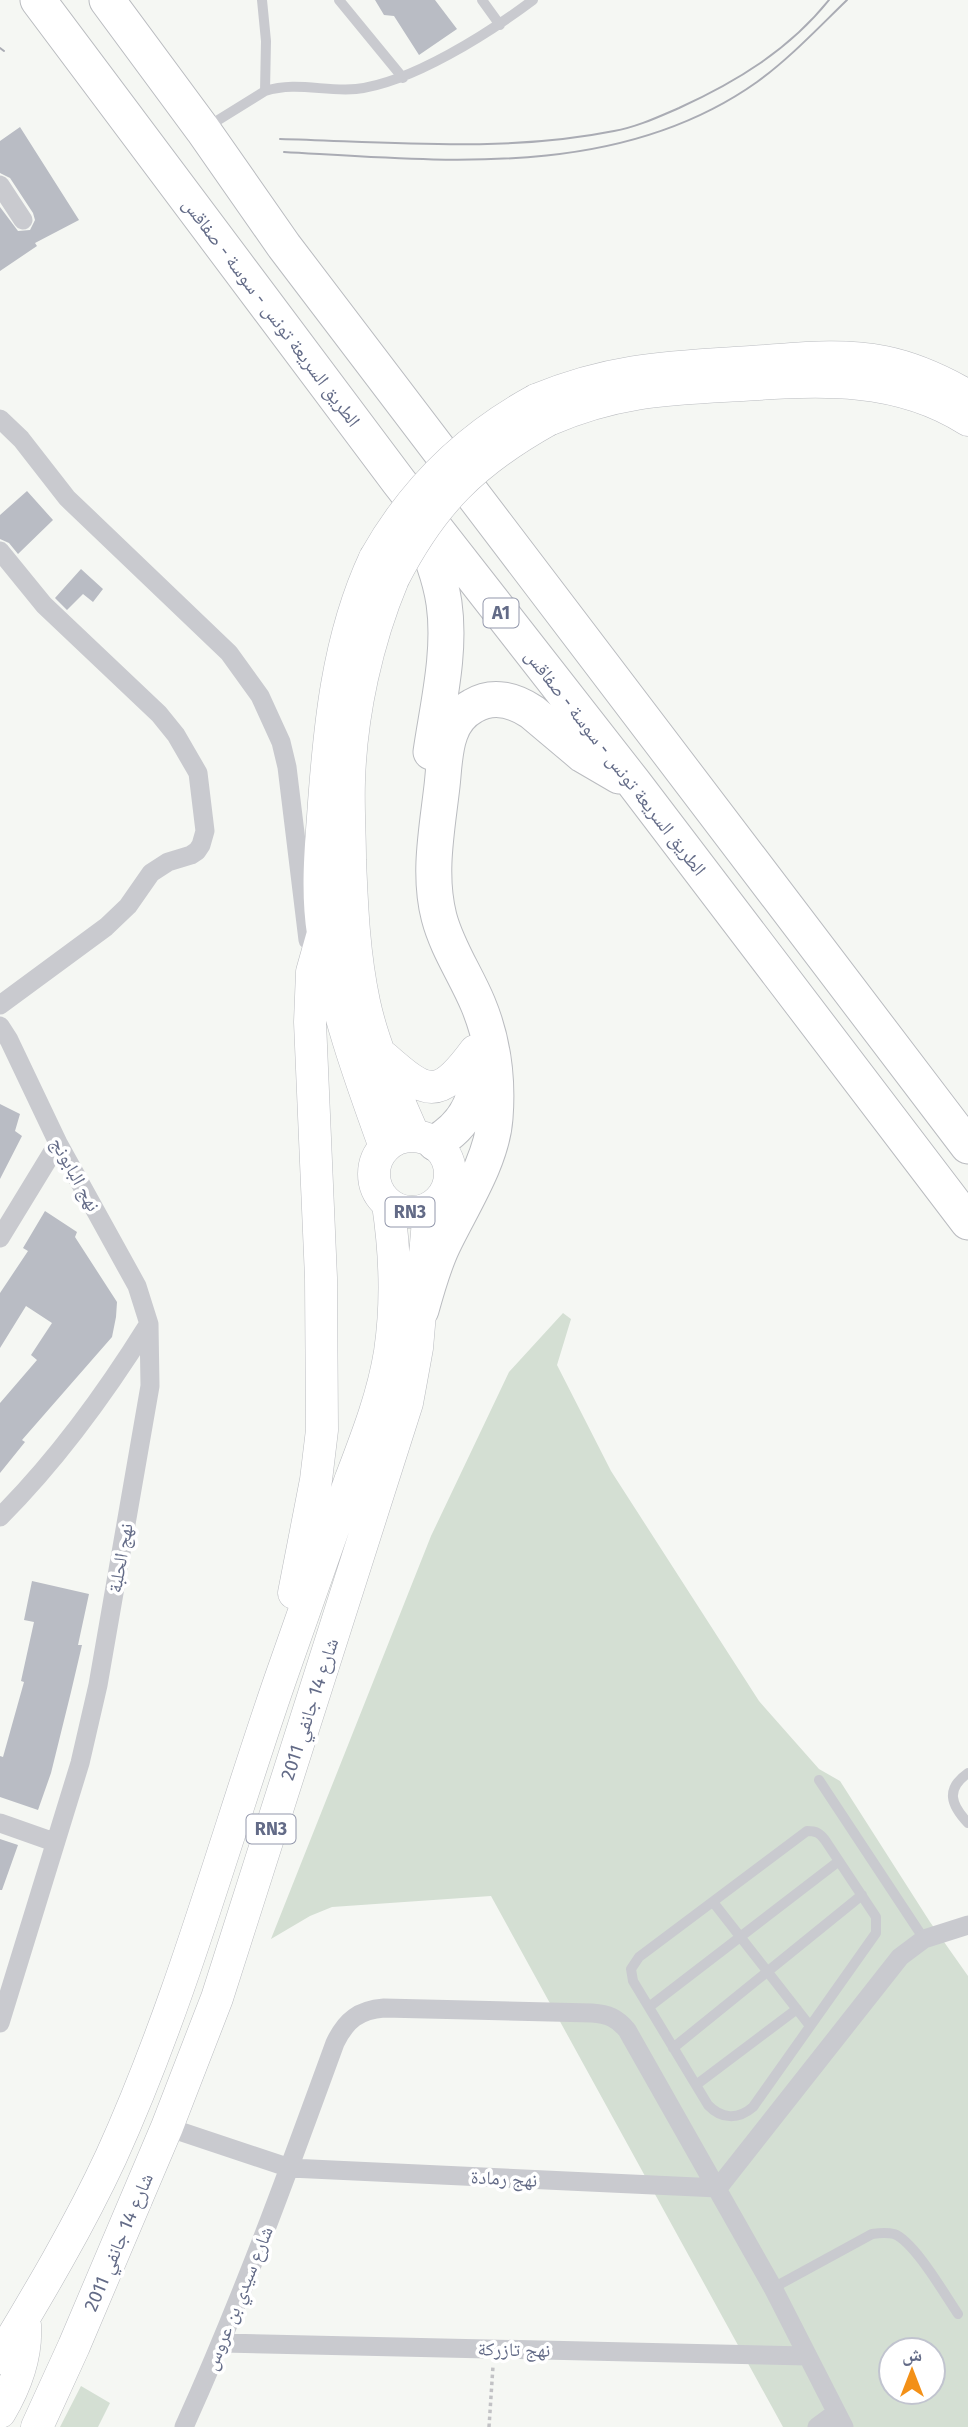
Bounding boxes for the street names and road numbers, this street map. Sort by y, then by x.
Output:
street label: الطريق السريعة تونس - سوسة - صفاقس [178,193,365,431]
road number: A1 [484,598,518,628]
street label: الطريق السريعة تونس - سوسة - صفاقس [520,644,711,880]
street label: نهج البابونج [45,1133,105,1216]
road number: RN3 [386,1198,434,1226]
street label: نهج الحلبة [103,1522,139,1595]
street label: شارع 14 جانفي 2011 [276,1635,347,1784]
road number: RN3 [246,1814,296,1843]
street label: نهج رمادة [470,2165,538,2193]
street label: شارع 14 جانفي 2011 [79,2170,161,2316]
street label: شارع سيدي بن عروس [199,2223,281,2375]
street label: نهج تازركة [477,2337,550,2363]

